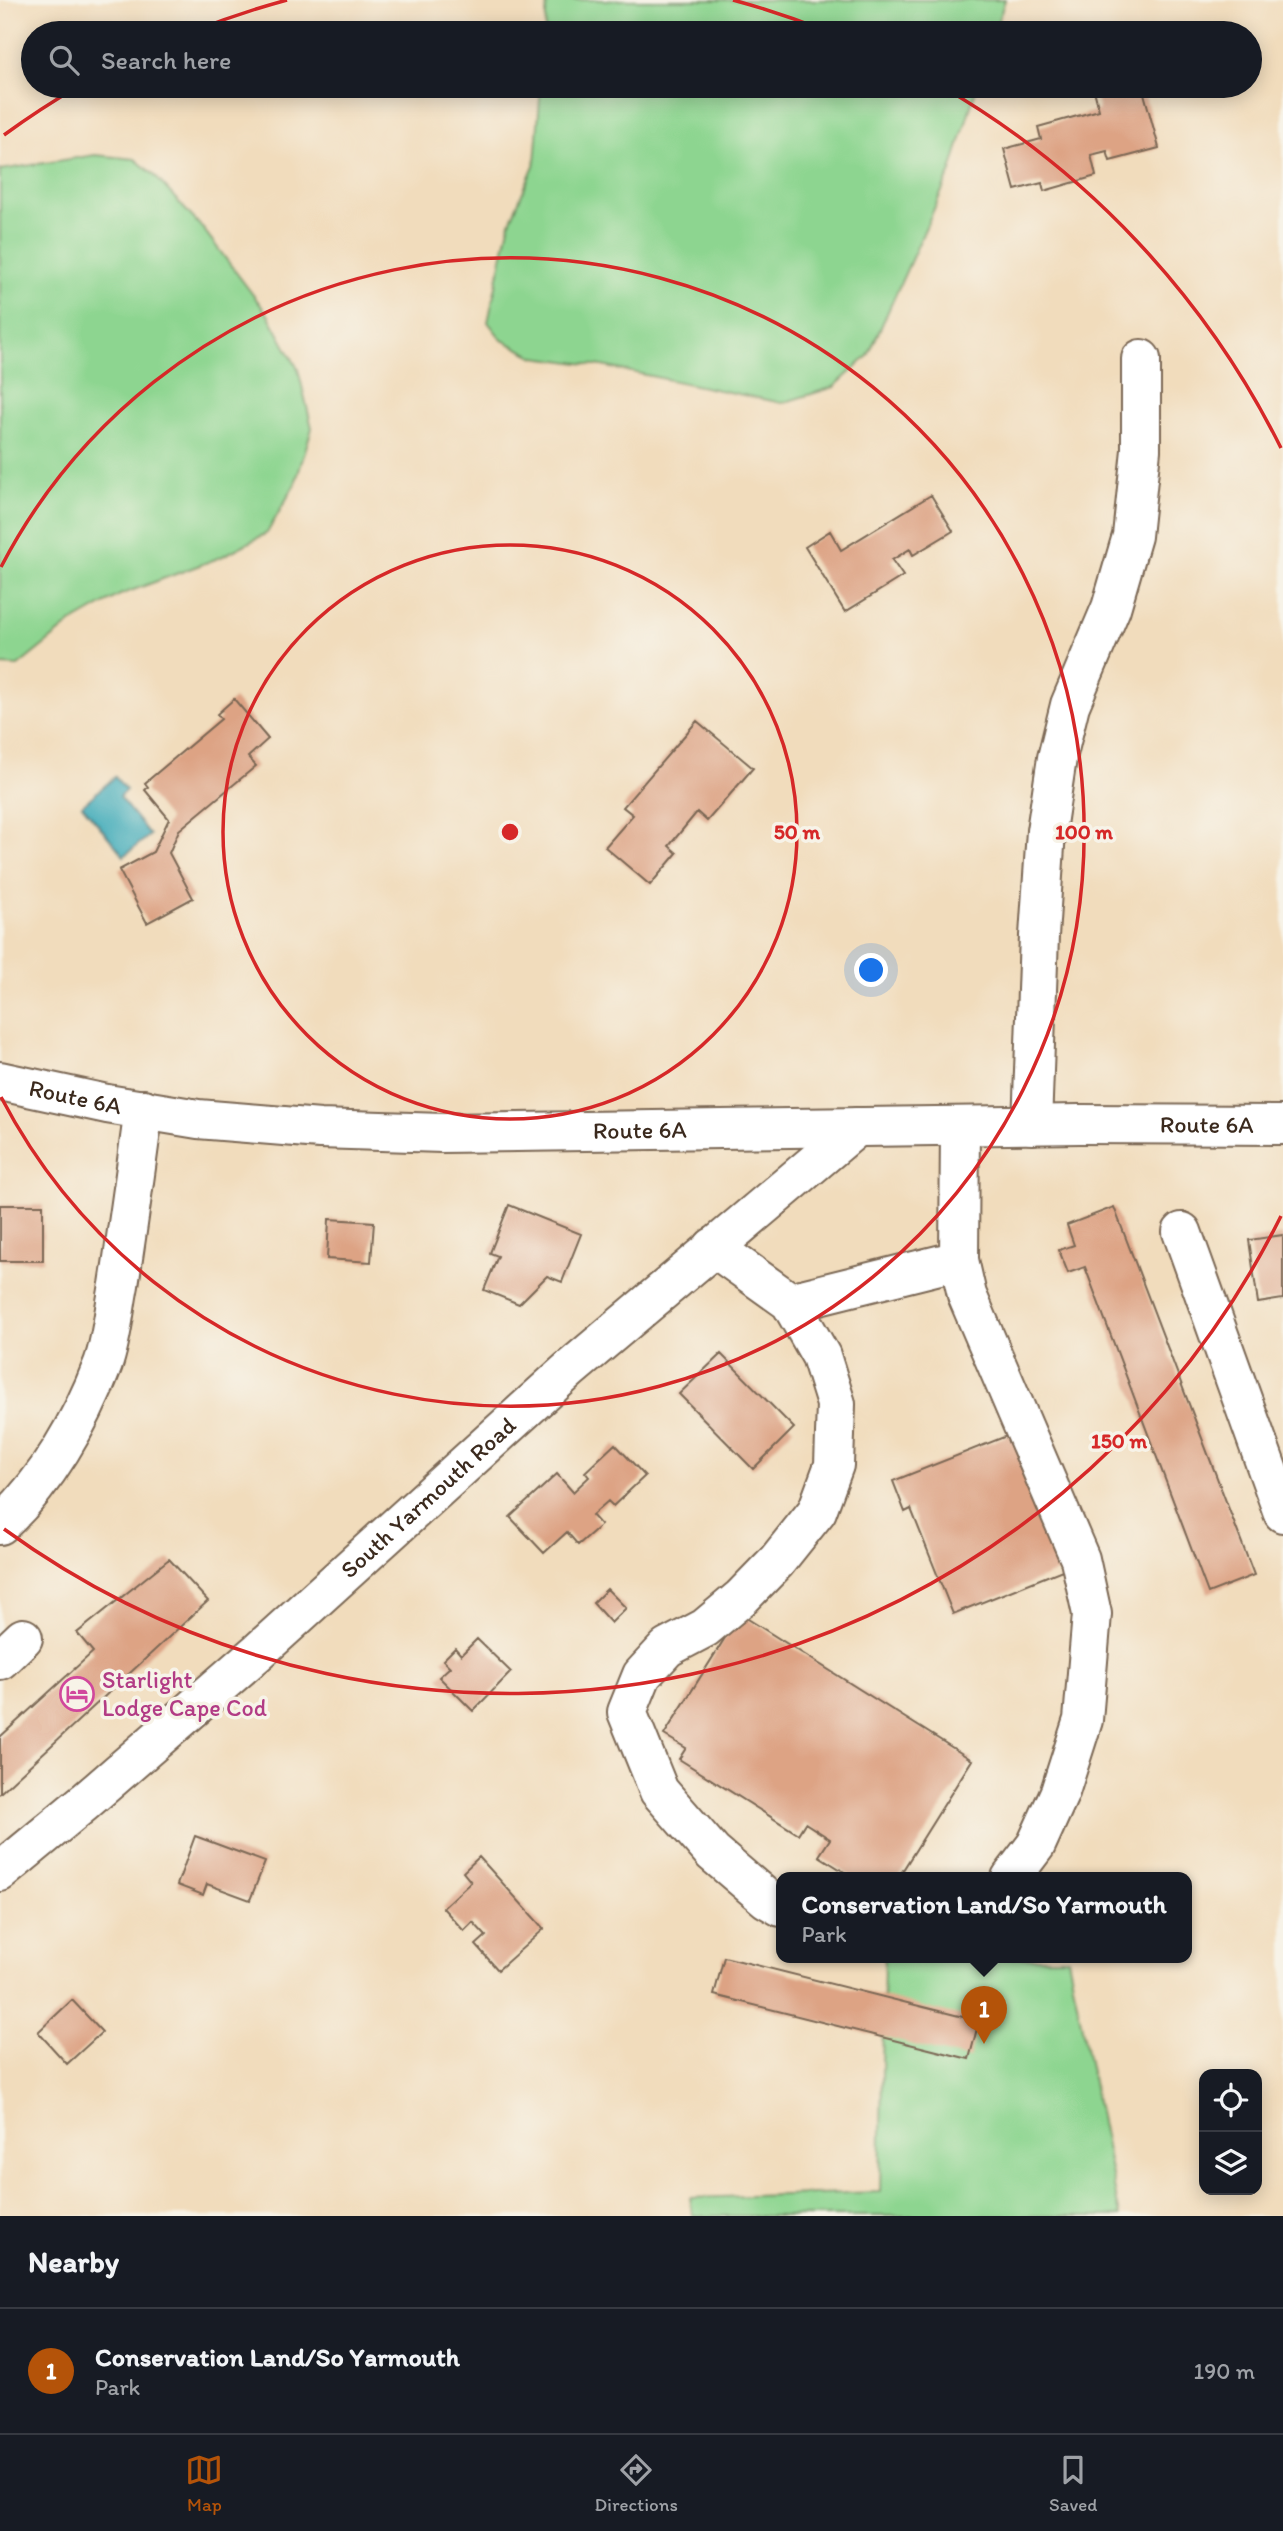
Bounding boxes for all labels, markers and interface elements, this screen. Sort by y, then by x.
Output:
search box [21,21,1262,98]
icon: search [45,41,83,79]
text: Search here [101,44,231,76]
text: 50 m [774,819,821,844]
text: 100 m [1055,819,1113,844]
centre of rings [498,820,522,844]
your location [854,953,888,987]
street label: Route 6A [26,1073,124,1120]
street label: Route 6A [1160,1109,1254,1139]
street label: Route 6A [593,1115,687,1145]
street label: South Yarmouth Road [334,1410,522,1584]
text: 150 m [1091,1428,1147,1453]
place label: Starlight Lodge Cape Cod [102,1665,267,1722]
hotel icon: Starlight Lodge Cape Cod [58,1675,96,1713]
popup [776,1872,1192,1963]
text: Conservation Land/So Yarmouth [802,1888,1166,1920]
text: Park [802,1920,847,1948]
pin: 1 [961,1986,1007,2044]
map controls [1199,2069,1262,2195]
button: locate [1199,2069,1262,2132]
button: layers [1199,2132,1262,2195]
text: Nearby [28,2243,119,2280]
text: Conservation Land/So Yarmouth [95,2341,460,2373]
text: 1 [46,2357,56,2385]
text: 190 m [1194,2357,1255,2385]
text: Park [95,2373,140,2401]
tab: Map [185,2451,223,2516]
tab: Directions [594,2451,678,2516]
tab: Saved [1049,2451,1097,2516]

